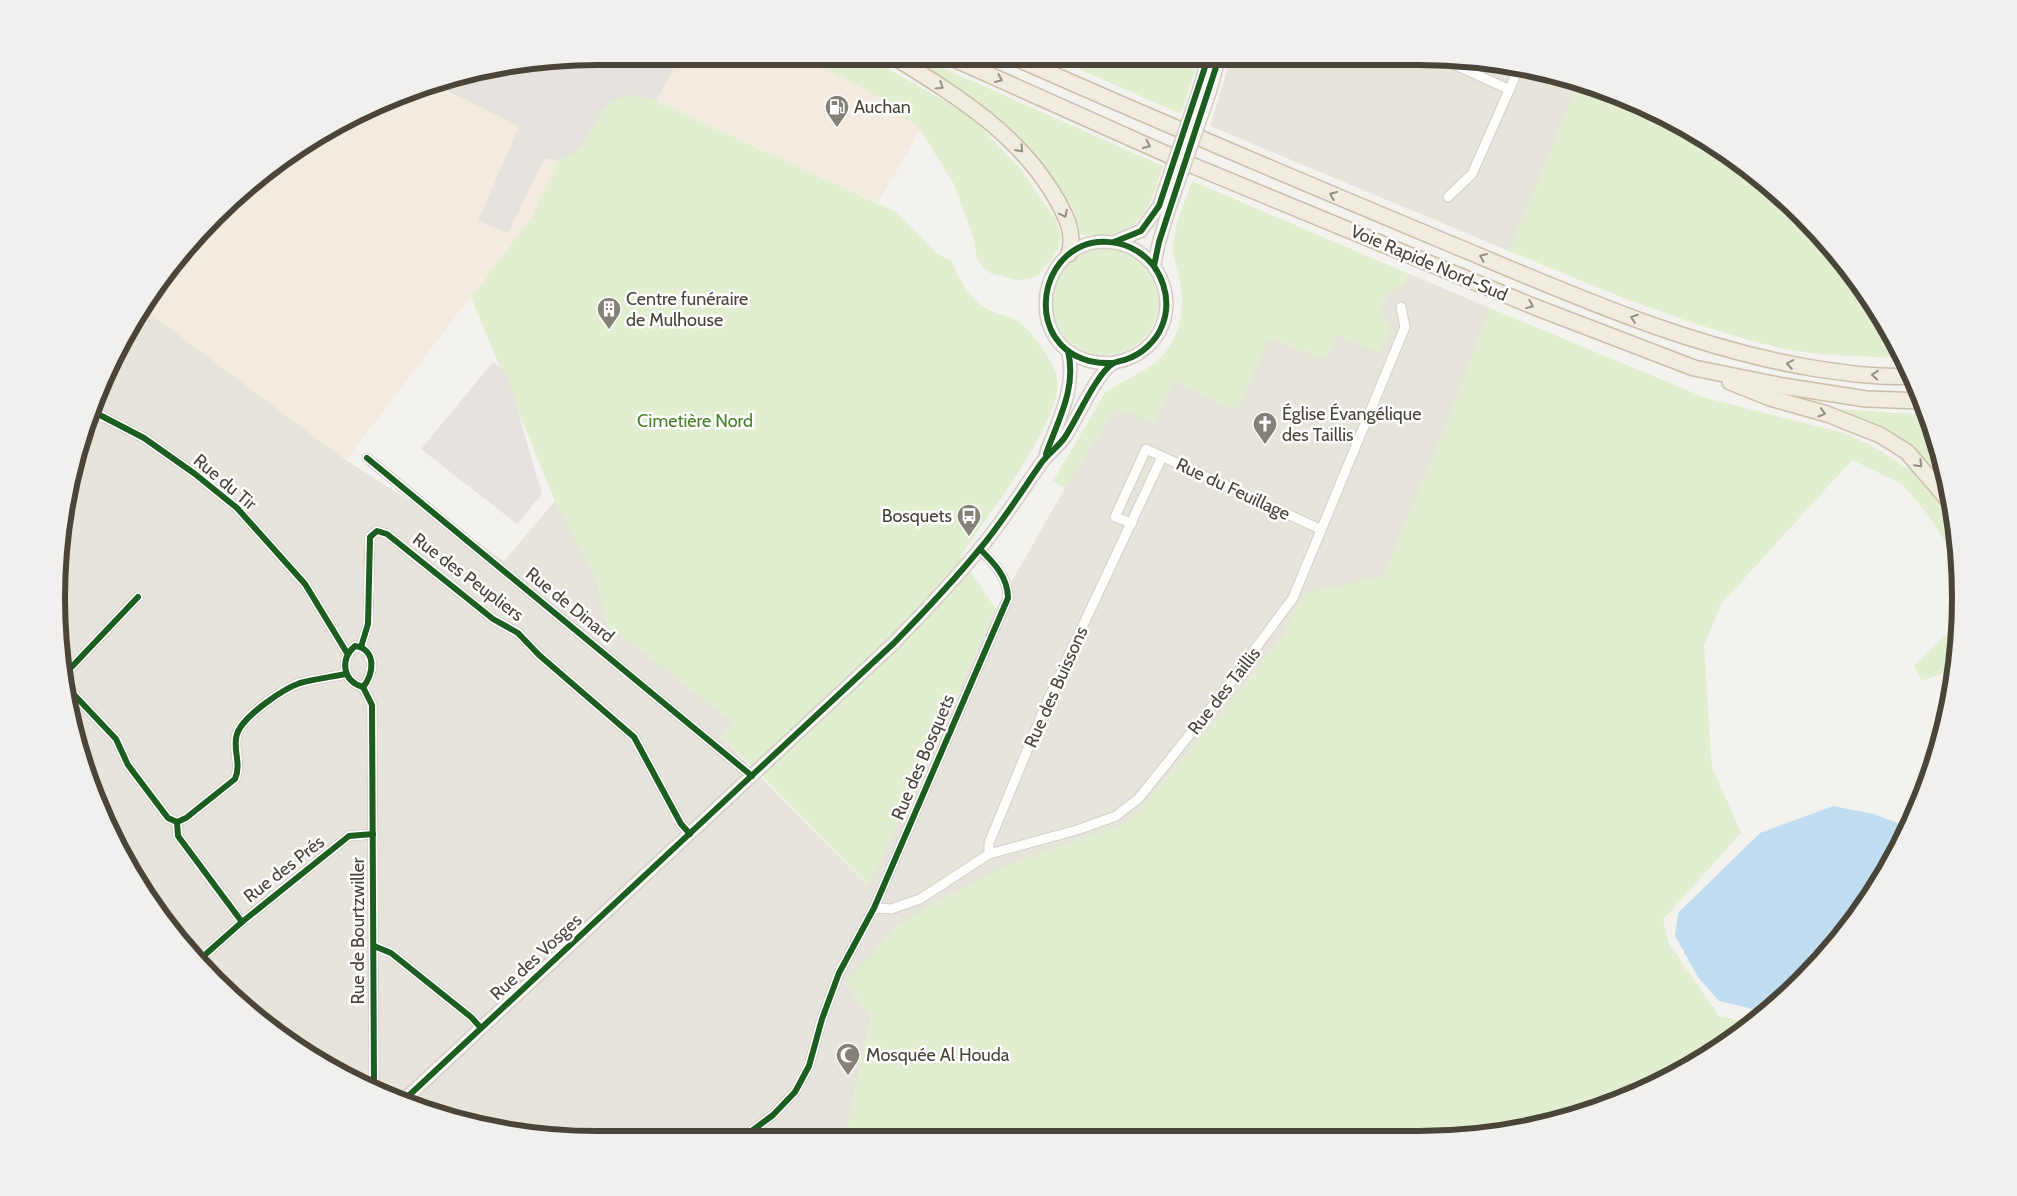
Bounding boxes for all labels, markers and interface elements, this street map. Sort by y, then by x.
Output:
one-way arrow [994,73,1003,84]
one-way arrow [935,79,944,89]
fuel station icon: Auchan [824,94,850,128]
place label: Auchan [854,96,911,118]
one-way arrow [1142,139,1151,150]
one-way arrow [1014,144,1023,153]
one-way arrow [1329,190,1338,201]
one-way arrow [1058,209,1069,218]
street label: Voie Rapide Nord-Sud [1347,220,1511,306]
one-way arrow [1479,253,1488,264]
place label: Centre funéraire de Mulhouse [626,288,748,331]
building icon: Centre funéraire de Mulhouse [596,296,622,330]
one-way arrow [1525,299,1534,310]
one-way arrow [1630,314,1639,324]
one-way arrow [1785,359,1794,369]
one-way arrow [1870,370,1878,381]
place label: Église Évangélique des Taillis [1282,403,1422,446]
one-way arrow [1818,408,1826,418]
park label: Cimetière Nord [637,410,753,432]
church icon: Église Évangélique des Taillis [1252,411,1278,445]
street label: Rue du Tir [189,449,261,515]
street label: Rue du Feuillage [1173,453,1293,525]
one-way arrow [1913,459,1922,468]
bus stop icon: Bosquets [956,503,982,537]
place label: Bosquets [882,505,952,527]
street label: Rue des Peupliers [408,528,528,626]
street label: Rue de Dinard [521,563,619,647]
street label: Rue des Buissons [1019,623,1093,751]
street label: Rue des Taillis [1183,643,1265,739]
street label: Rue des Bosquets [887,691,959,823]
street label: Rue des Prés [239,831,329,907]
street label: Rue de Bourtzwiller [347,857,369,1005]
street label: Rue des Vosges [486,909,586,1005]
mosque icon: Mosquée Al Houda [835,1042,861,1076]
place label: Mosquée Al Houda [866,1044,1010,1066]

